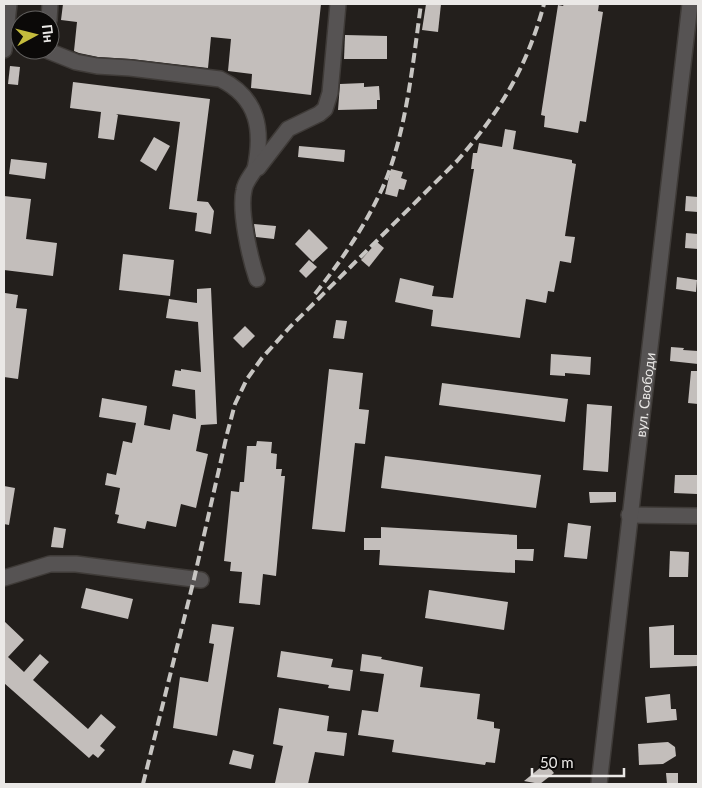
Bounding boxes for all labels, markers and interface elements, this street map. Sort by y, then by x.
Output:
north arrow [10,10,60,60]
text: Пн [39,23,58,43]
street label: вул. Свободи [631,351,658,438]
scale bar [532,746,624,778]
text: 50 m [540,753,574,771]

